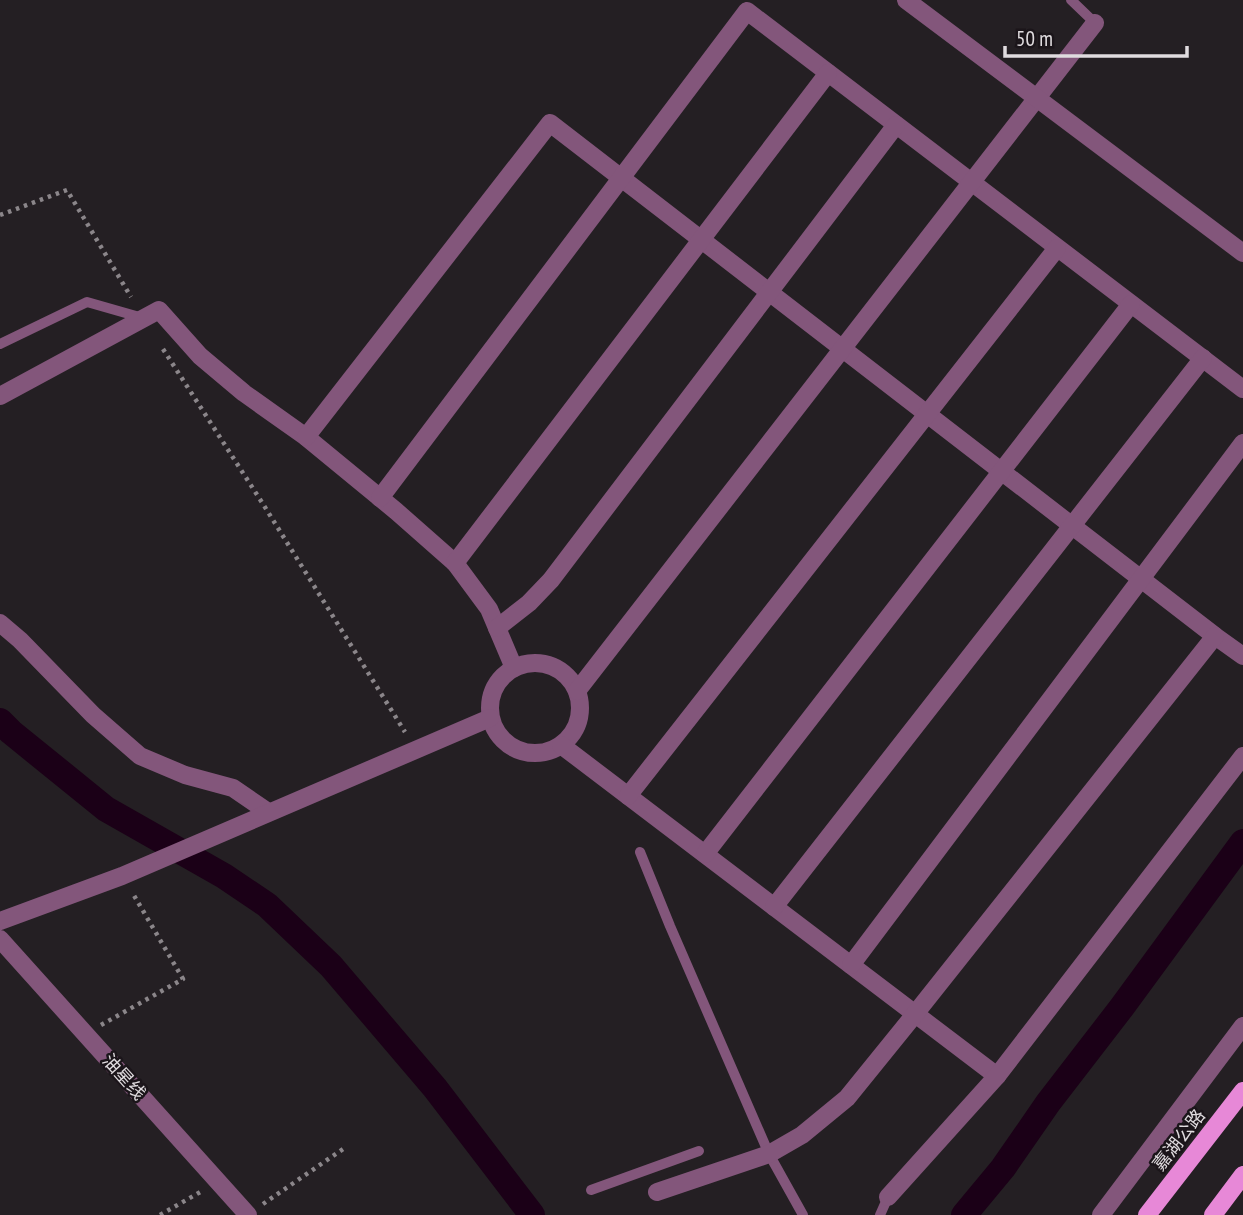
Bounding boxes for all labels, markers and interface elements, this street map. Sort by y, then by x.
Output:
scale bar [1005,14,1187,58]
text: 50 m [1016,25,1053,52]
street label: 油星线 [98,1049,151,1104]
street label: 嘉湖公路 [1147,1104,1210,1175]

